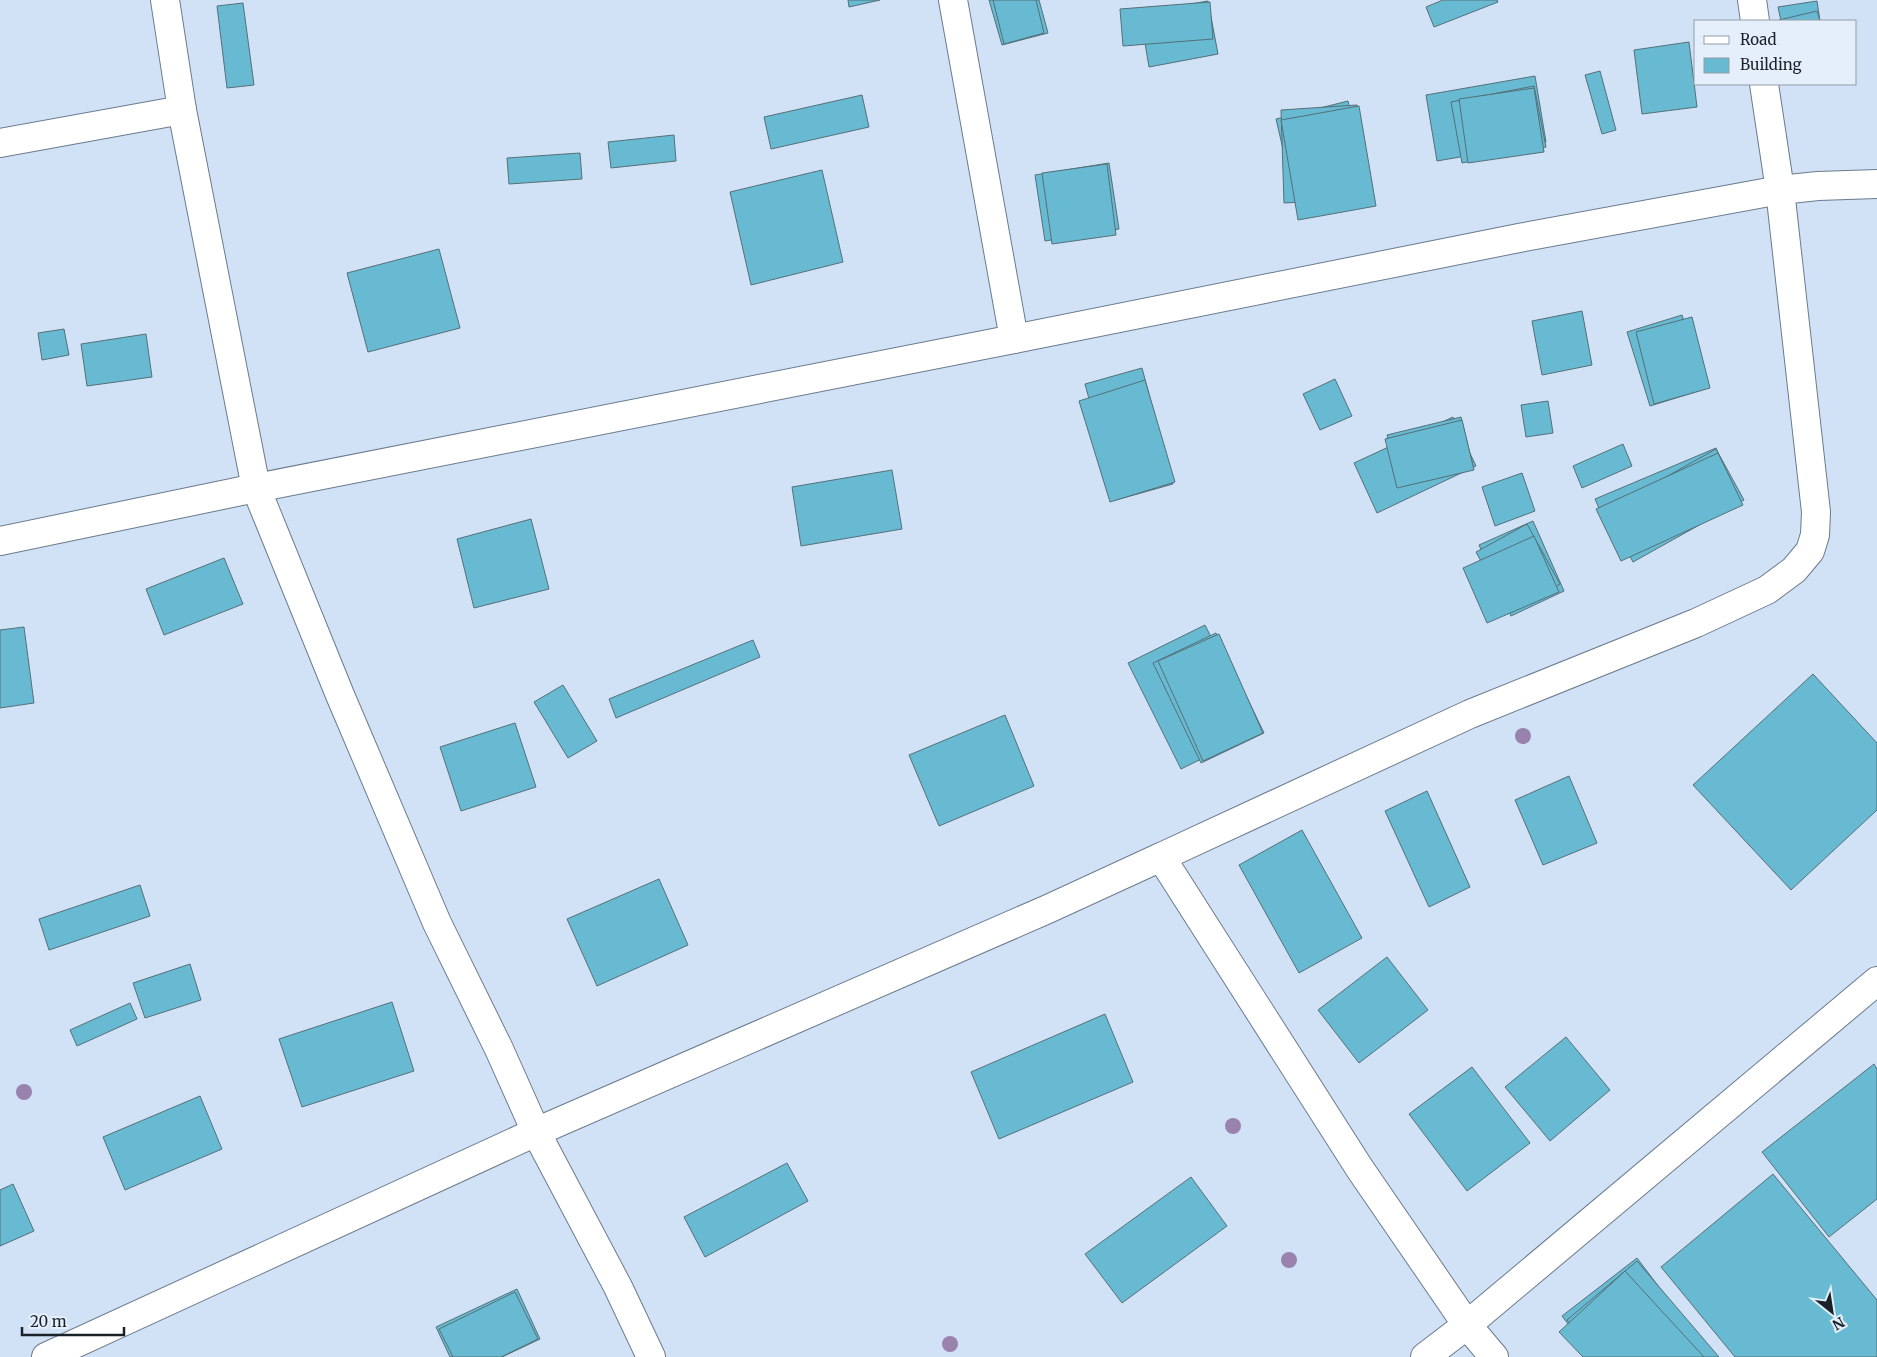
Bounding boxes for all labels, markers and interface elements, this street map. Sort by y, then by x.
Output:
legend [1694,20,1857,85]
text: Road [1740,30,1776,49]
text: Building [1740,55,1802,74]
north arrow [1807,1287,1857,1337]
scale bar [22,1304,125,1336]
text: 20 m [30,1312,67,1331]
text: N [1829,1313,1848,1334]

